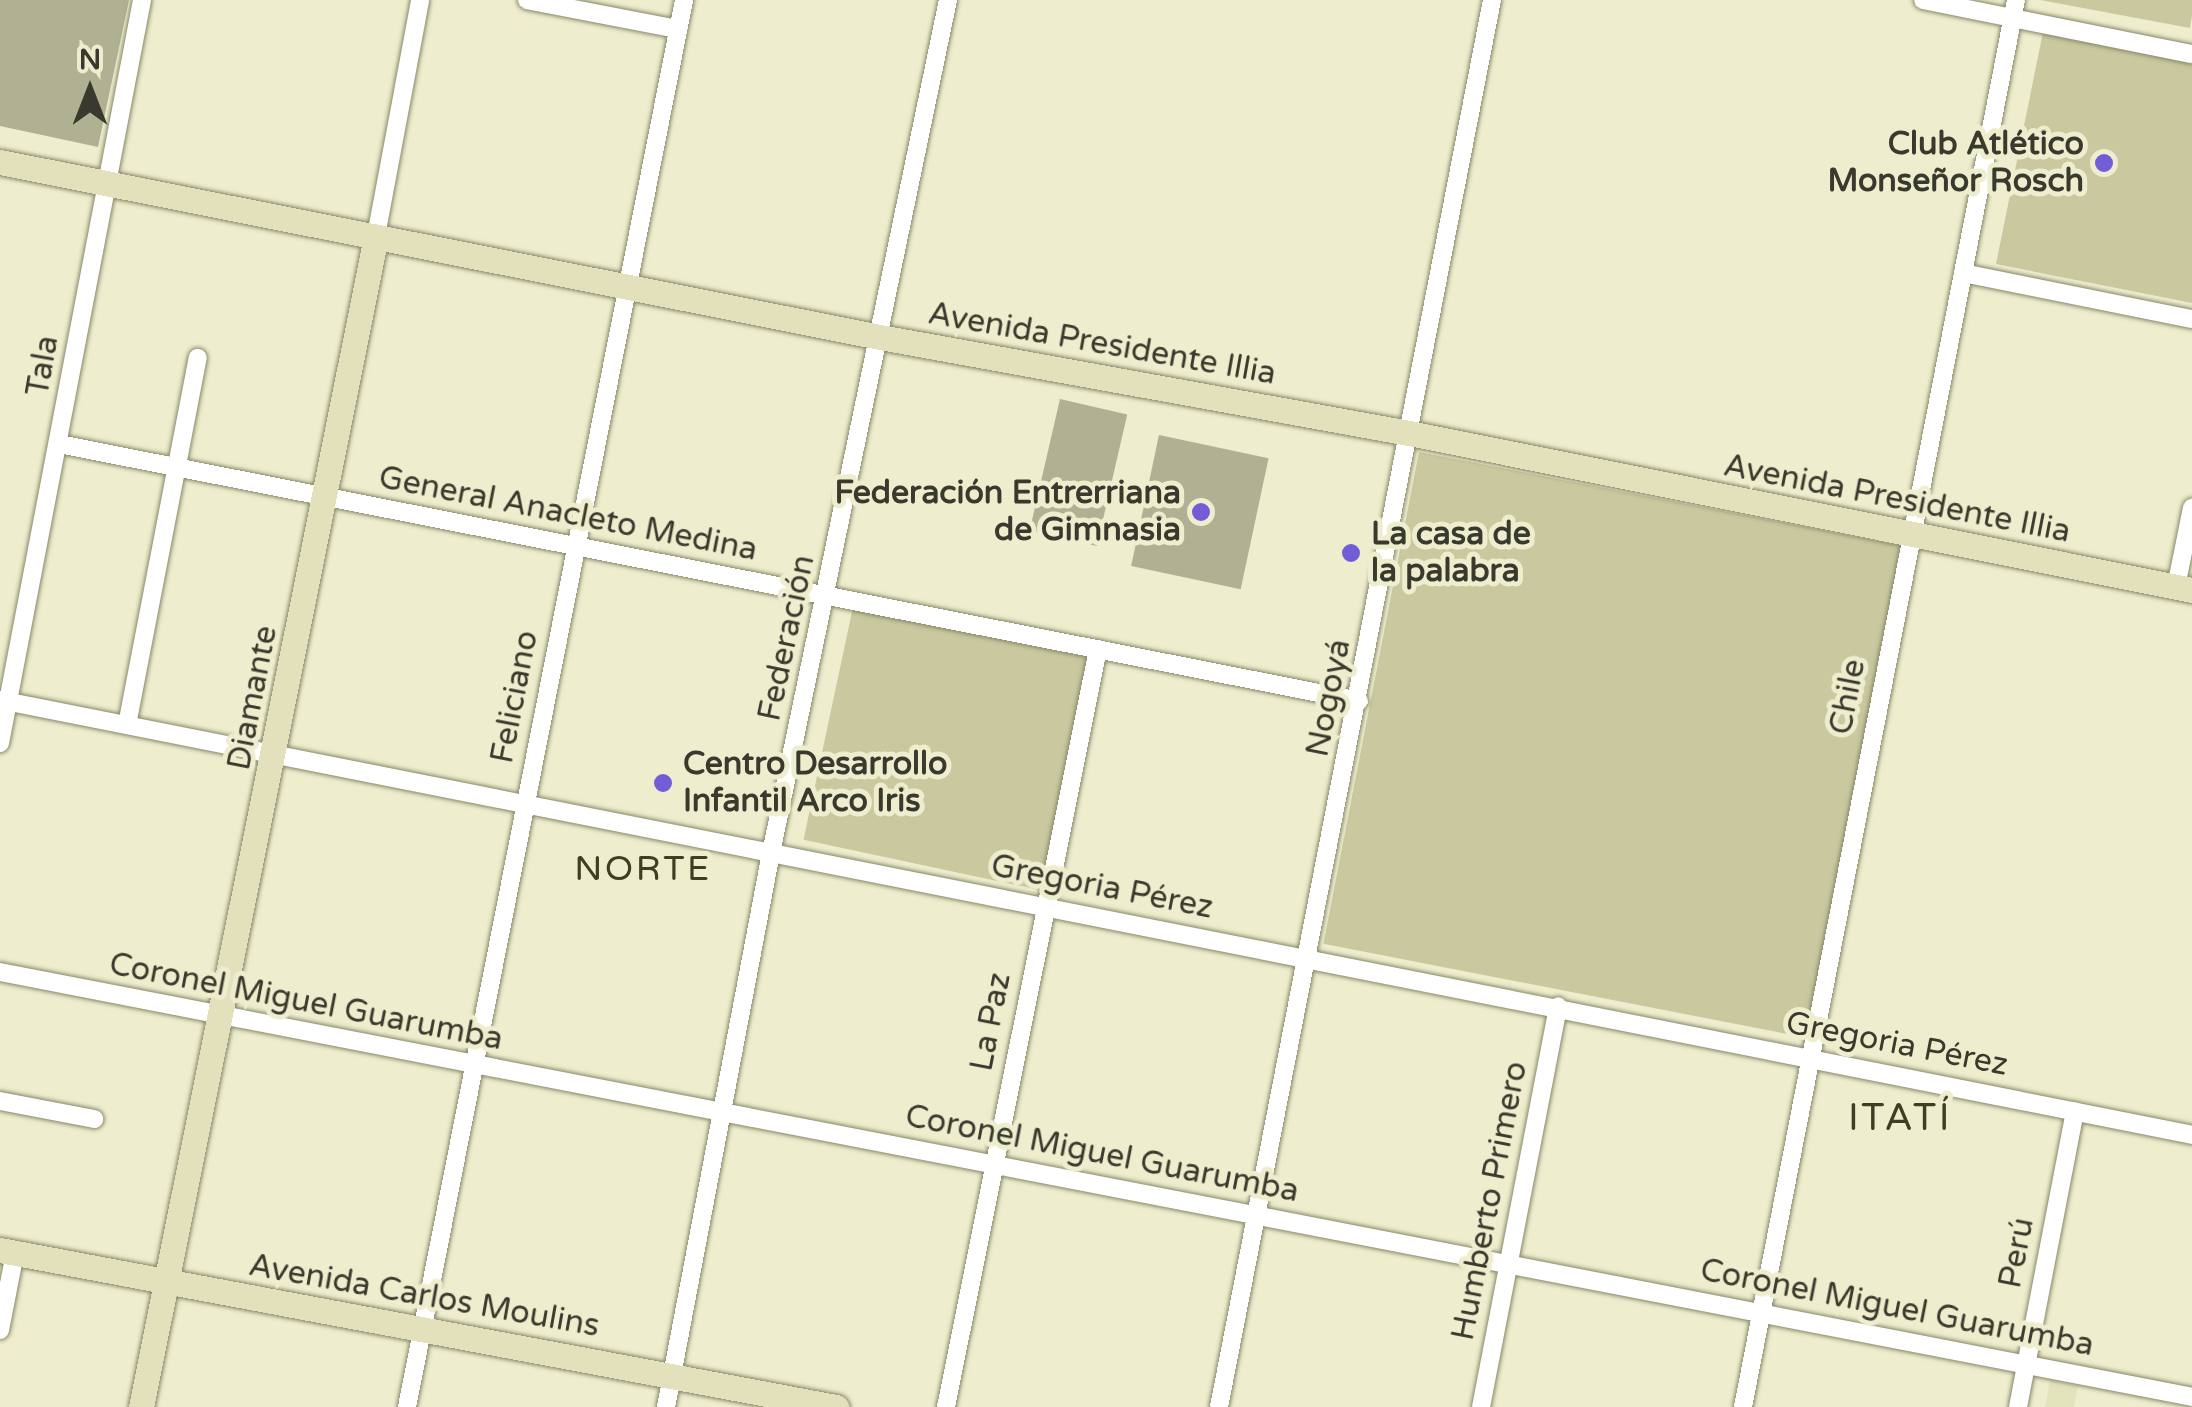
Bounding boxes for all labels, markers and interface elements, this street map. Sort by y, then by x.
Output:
north arrow [40,40,140,140]
text: N [79,43,101,77]
place label: Club Atlético Monseñor Rosch [1827,126,2084,201]
marker: Club Atlético Monseñor Rosch [2093,152,2115,174]
street label: Avenida Presidente Illia [925,294,1279,394]
street label: Tala [19,333,67,399]
street label: Avenida Presidente Illia [1720,447,2074,551]
street label: General Anacleto Medina [376,458,760,570]
place label: Federación Entrerriana de Gimnasia [835,475,1181,550]
marker: Federación Entrerriana de Gimnasia [1190,501,1212,523]
place label: La casa de la palabra [1371,516,1531,591]
marker: La casa de la palabra [1340,542,1362,564]
street label: Federación [751,551,823,725]
street label: Diamante [220,623,286,773]
street label: Feliciano [483,627,547,767]
street label: Nogoyá [1299,636,1359,760]
street label: Chile [1822,656,1874,738]
place label: Centro Desarrollo Infantil Arco Iris [683,746,947,821]
marker: Centro Desarrollo Infantil Arco Iris [652,772,674,794]
street label: Gregoria Pérez [988,847,1216,927]
district label: NORTE [574,848,712,890]
street label: Coronel Miguel Guarumba [106,945,506,1059]
street label: La Paz [963,970,1019,1074]
street label: Gregoria Pérez [1783,1004,2011,1084]
street label: Humberto Primero [1444,1058,1536,1344]
district label: ITATÍ [1848,1096,1952,1142]
street label: Coronel Miguel Guarumba [902,1097,1302,1211]
street label: Perú [1991,1215,2043,1291]
street label: Avenida Carlos Moulins [246,1246,602,1346]
street label: Coronel Miguel Guarumba [1697,1251,2097,1365]

